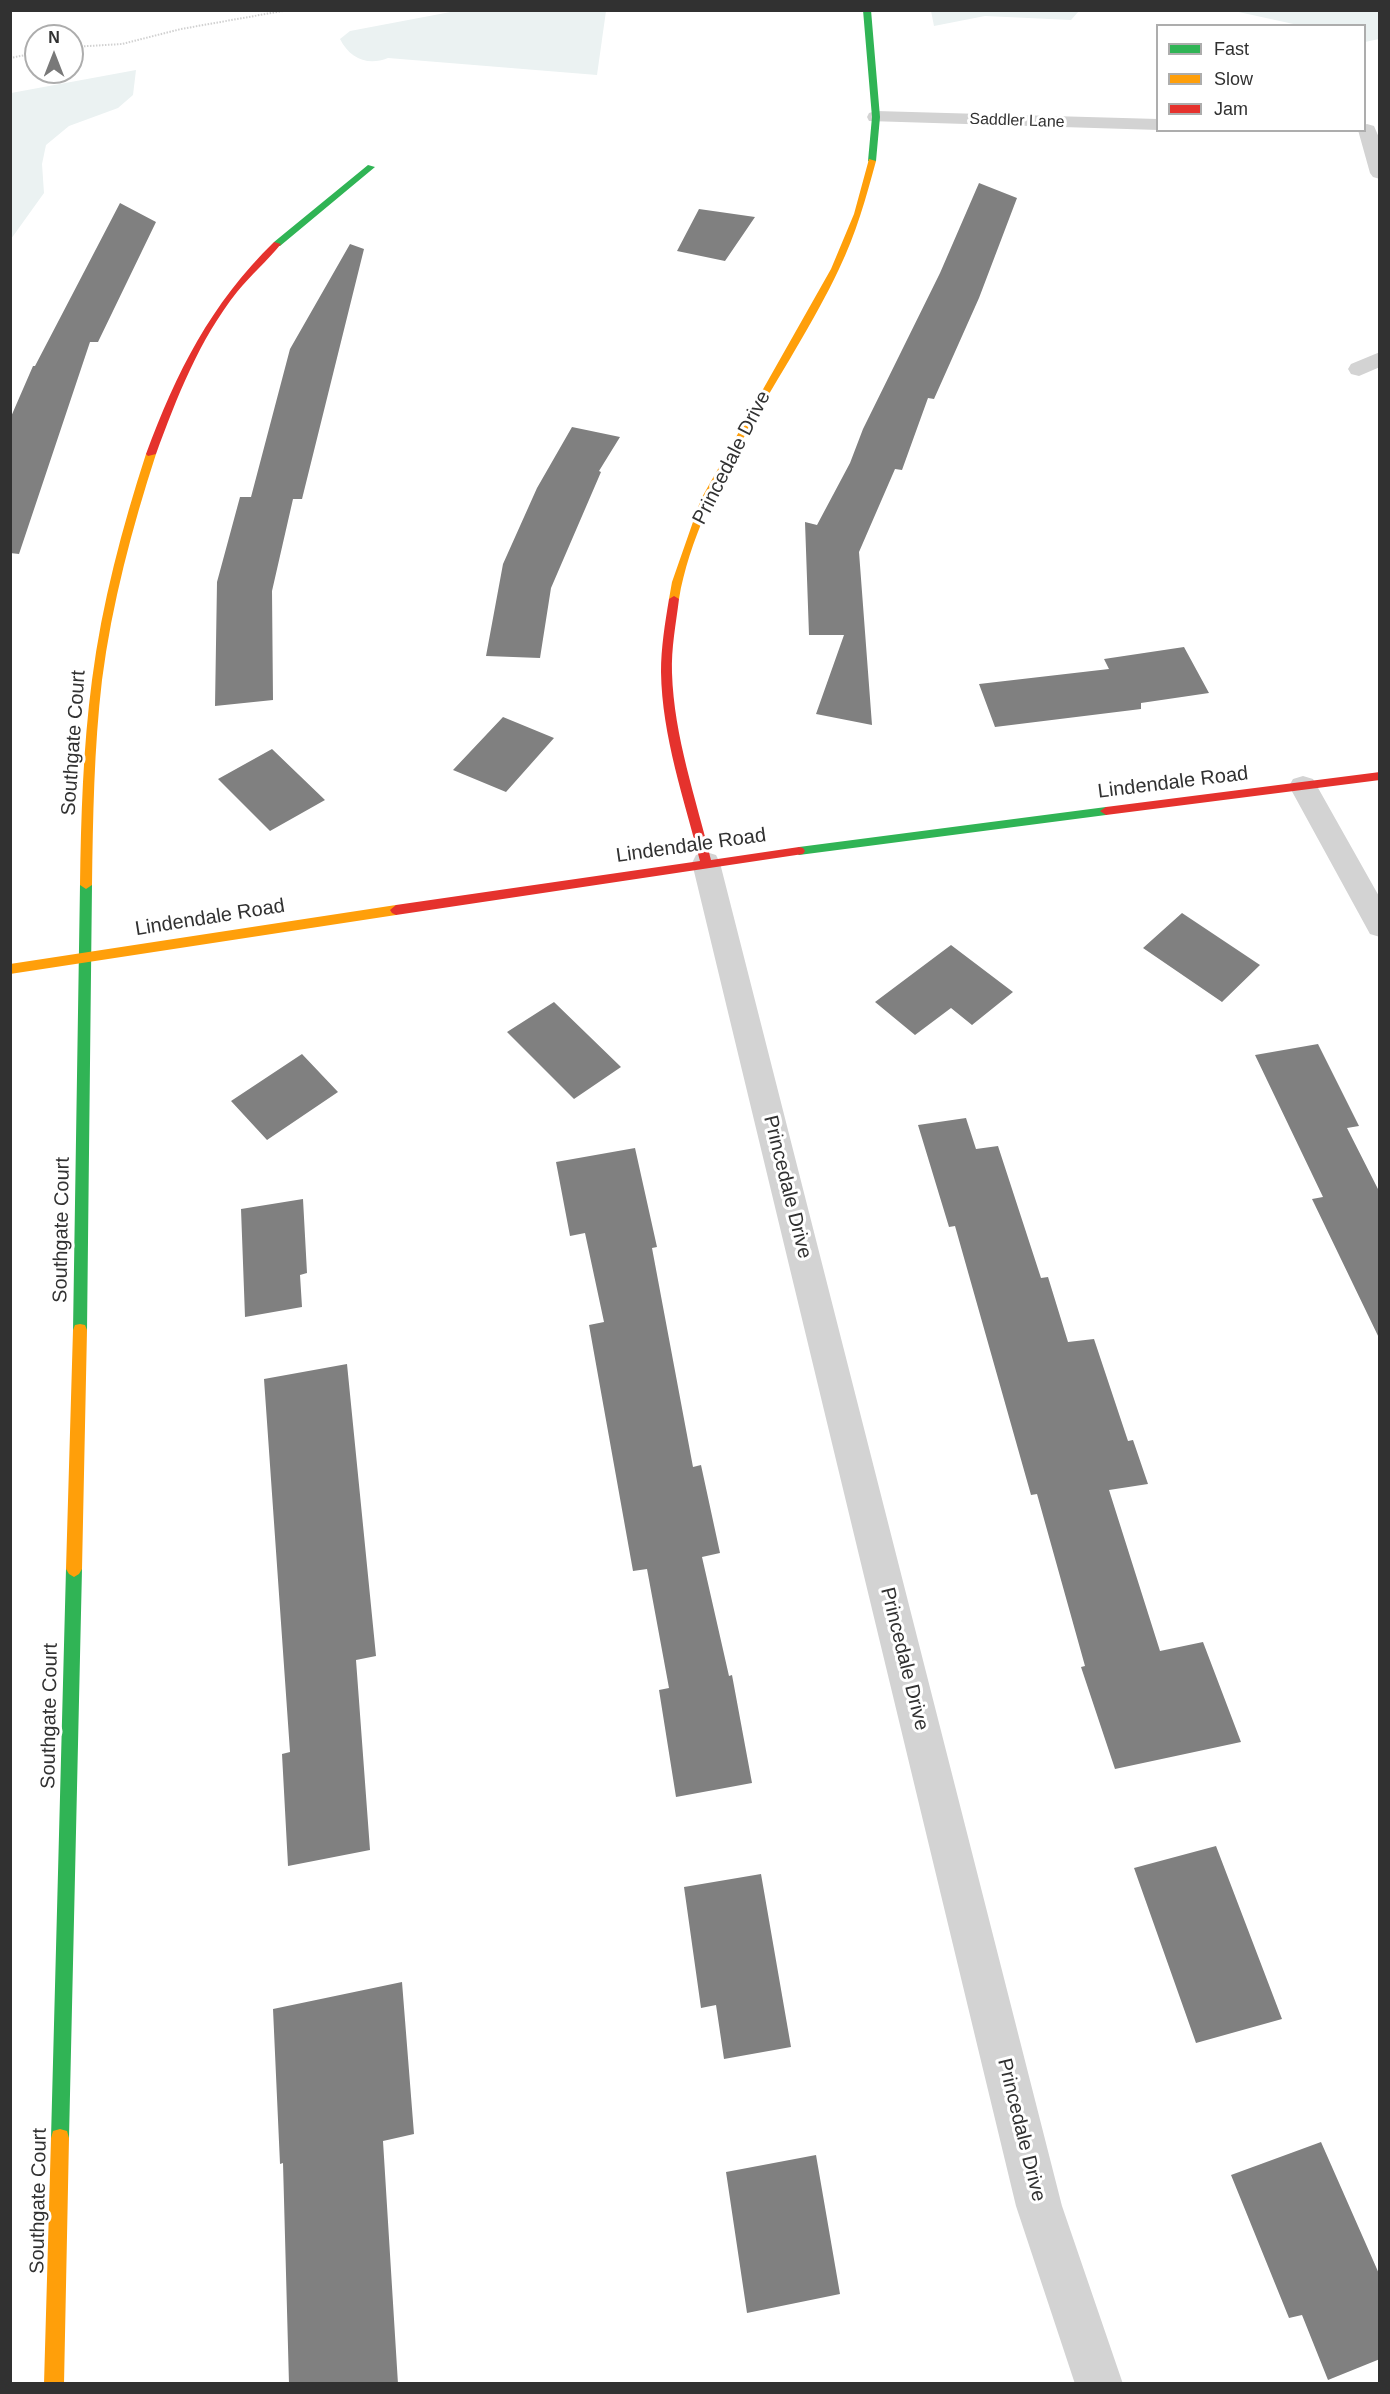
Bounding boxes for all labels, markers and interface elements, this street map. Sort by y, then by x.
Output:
north arrow [24,24,84,84]
legend [1156,24,1366,132]
text: N [48,29,60,46]
text: Fast [1214,39,1249,59]
text: Slow [1214,69,1253,89]
text: Jam [1214,99,1248,119]
street label: Saddler Lane [969,110,1065,132]
street label: Princedale Drive [688,387,776,529]
street label: Southgate Court [57,670,91,816]
street label: Lindendale Road [1096,762,1250,804]
street label: Lindendale Road [614,824,768,868]
street label: Lindendale Road [133,894,287,942]
street label: Princedale Drive [758,1113,816,1261]
street label: Southgate Court [49,1157,75,1303]
street label: Princedale Drive [875,1585,933,1733]
street label: Southgate Court [37,1643,63,1789]
street label: Princedale Drive [992,2056,1050,2204]
street label: Southgate Court [26,2128,52,2274]

